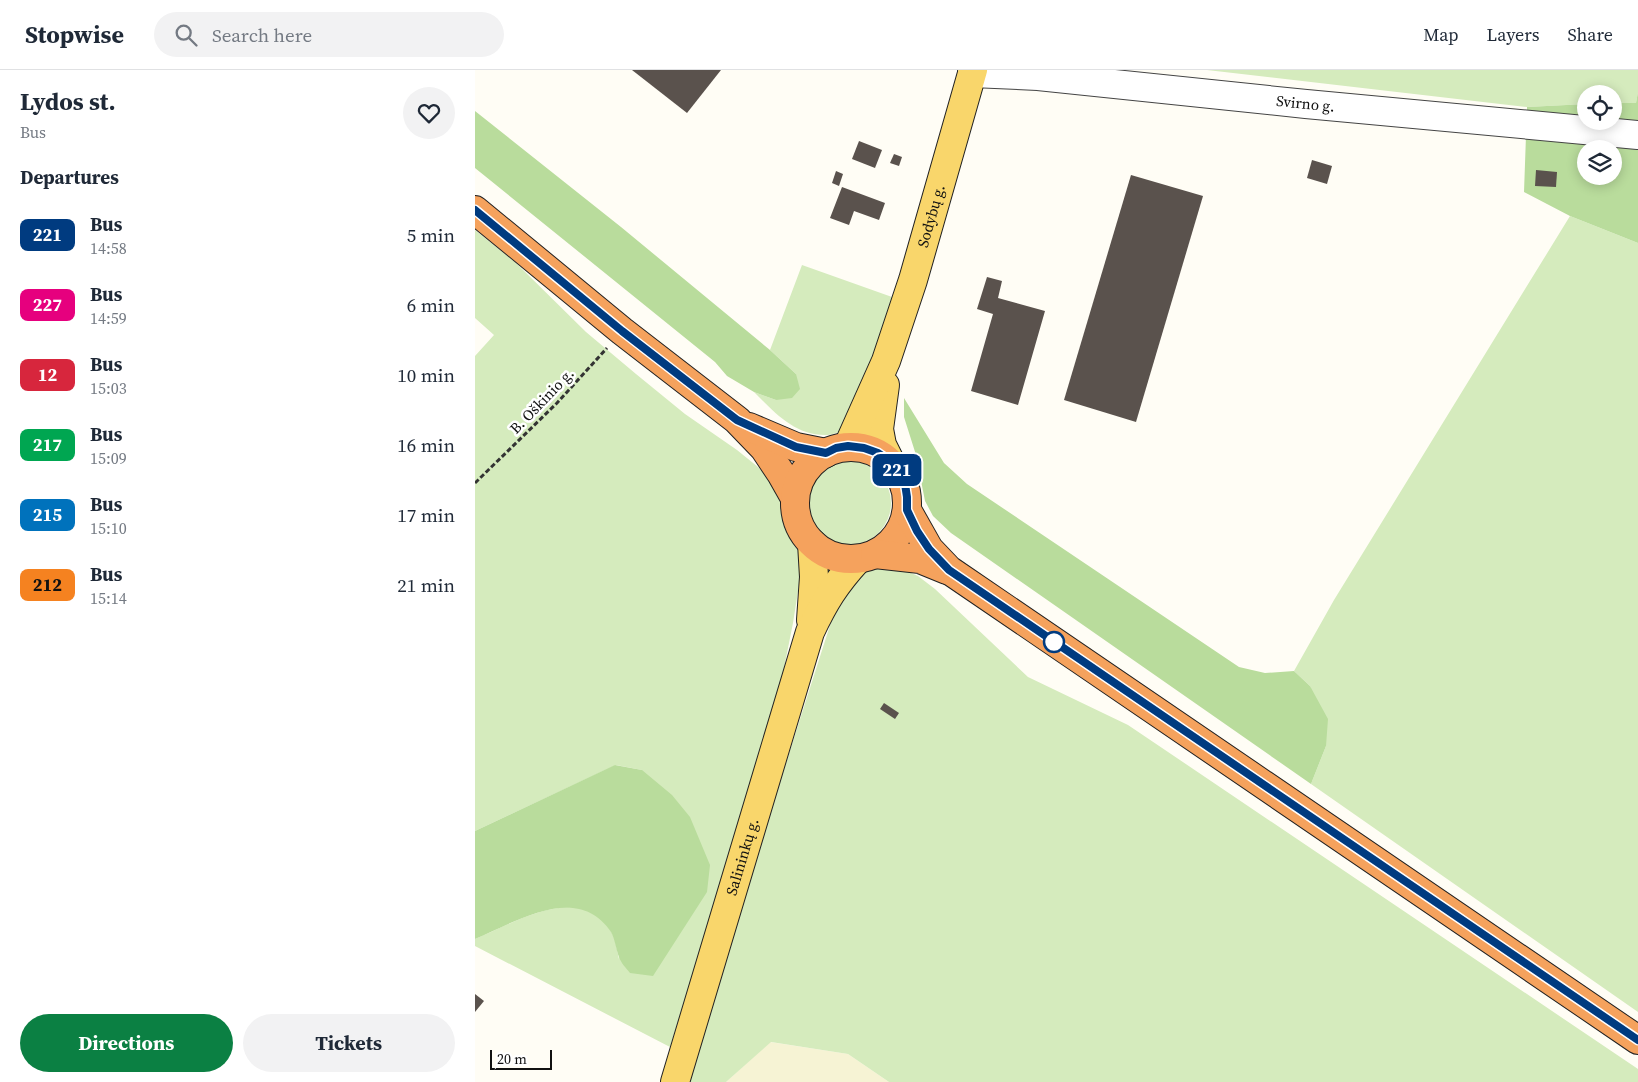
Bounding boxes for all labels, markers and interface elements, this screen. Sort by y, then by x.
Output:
search box [154,12,504,57]
text: Stopwise [25,18,124,51]
icon: search [172,21,200,49]
text: Search here [212,22,312,48]
text: Map [1423,22,1458,47]
text: Layers [1486,22,1539,47]
text: Share [1567,22,1613,47]
text: Lydos st. [20,85,116,118]
map controls [1577,85,1622,185]
button: locate [1577,85,1622,130]
button: heart [403,87,455,139]
street label: Svirno g. [1275,90,1336,117]
text: Bus [20,121,46,143]
button: layers [1577,140,1622,185]
text: Departures [20,164,119,190]
street label: Sodybų g. [912,182,950,250]
text: Bus [90,211,122,237]
text: 221 [33,222,62,247]
text: 5 min [407,222,455,248]
text: 14:58 [90,237,127,259]
text: Bus [90,281,122,307]
text: 227 [33,292,62,317]
text: 6 min [407,292,455,318]
text: 14:59 [90,307,127,329]
text: Bus [90,351,122,377]
text: 12 [38,362,57,387]
text: 10 min [397,362,455,388]
street label: B. Oškinio g. [505,363,578,438]
text: 15:03 [90,377,127,399]
text: Bus [90,421,122,447]
text: 217 [33,432,62,457]
text: 16 min [397,432,455,458]
text: 15:09 [90,447,127,469]
line badge: 221 [868,454,926,486]
text: 221 [882,457,912,482]
text: Bus [90,491,122,517]
text: 215 [33,502,62,527]
text: 17 min [397,502,455,528]
text: 15:10 [90,517,127,539]
text: Bus [90,561,122,587]
text: 212 [33,572,62,597]
text: 21 min [397,572,455,598]
text: 15:14 [90,587,127,609]
unlabelled marker [1043,631,1065,653]
street label: Salininkų g. [721,816,764,898]
button: Directions [20,1014,233,1072]
button: Tickets [243,1014,455,1072]
scale bar [490,1047,553,1070]
text: 20 m [497,1049,527,1069]

